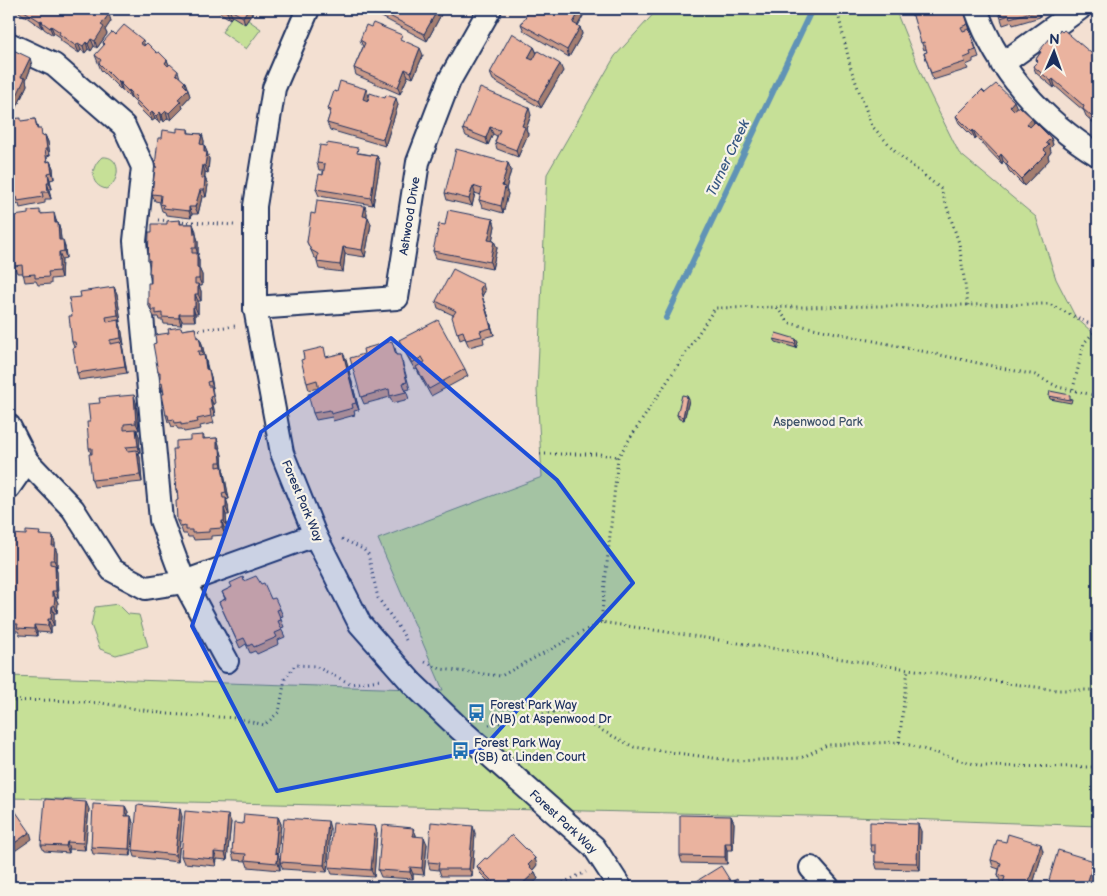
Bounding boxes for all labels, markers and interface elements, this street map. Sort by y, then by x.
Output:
north arrow [1030,28,1080,78]
text: N [1049,31,1060,48]
water label: Turner Creek [703,116,754,199]
street label: Ashwood Drive [396,176,424,256]
park label: Aspenwood Park [773,415,863,430]
street label: Forest Park Way [278,458,326,544]
place label: Forest Park Way (NB) at Aspenwood Dr [490,698,612,727]
bus stop icon: Forest Park Way (NB) at Aspenwood Dr [466,702,486,722]
place label: Forest Park Way (SB) at Linden Court [474,736,586,765]
bus stop icon: Forest Park Way (SB) at Linden Court [450,740,470,760]
street label: Forest Park Way [526,787,600,858]

